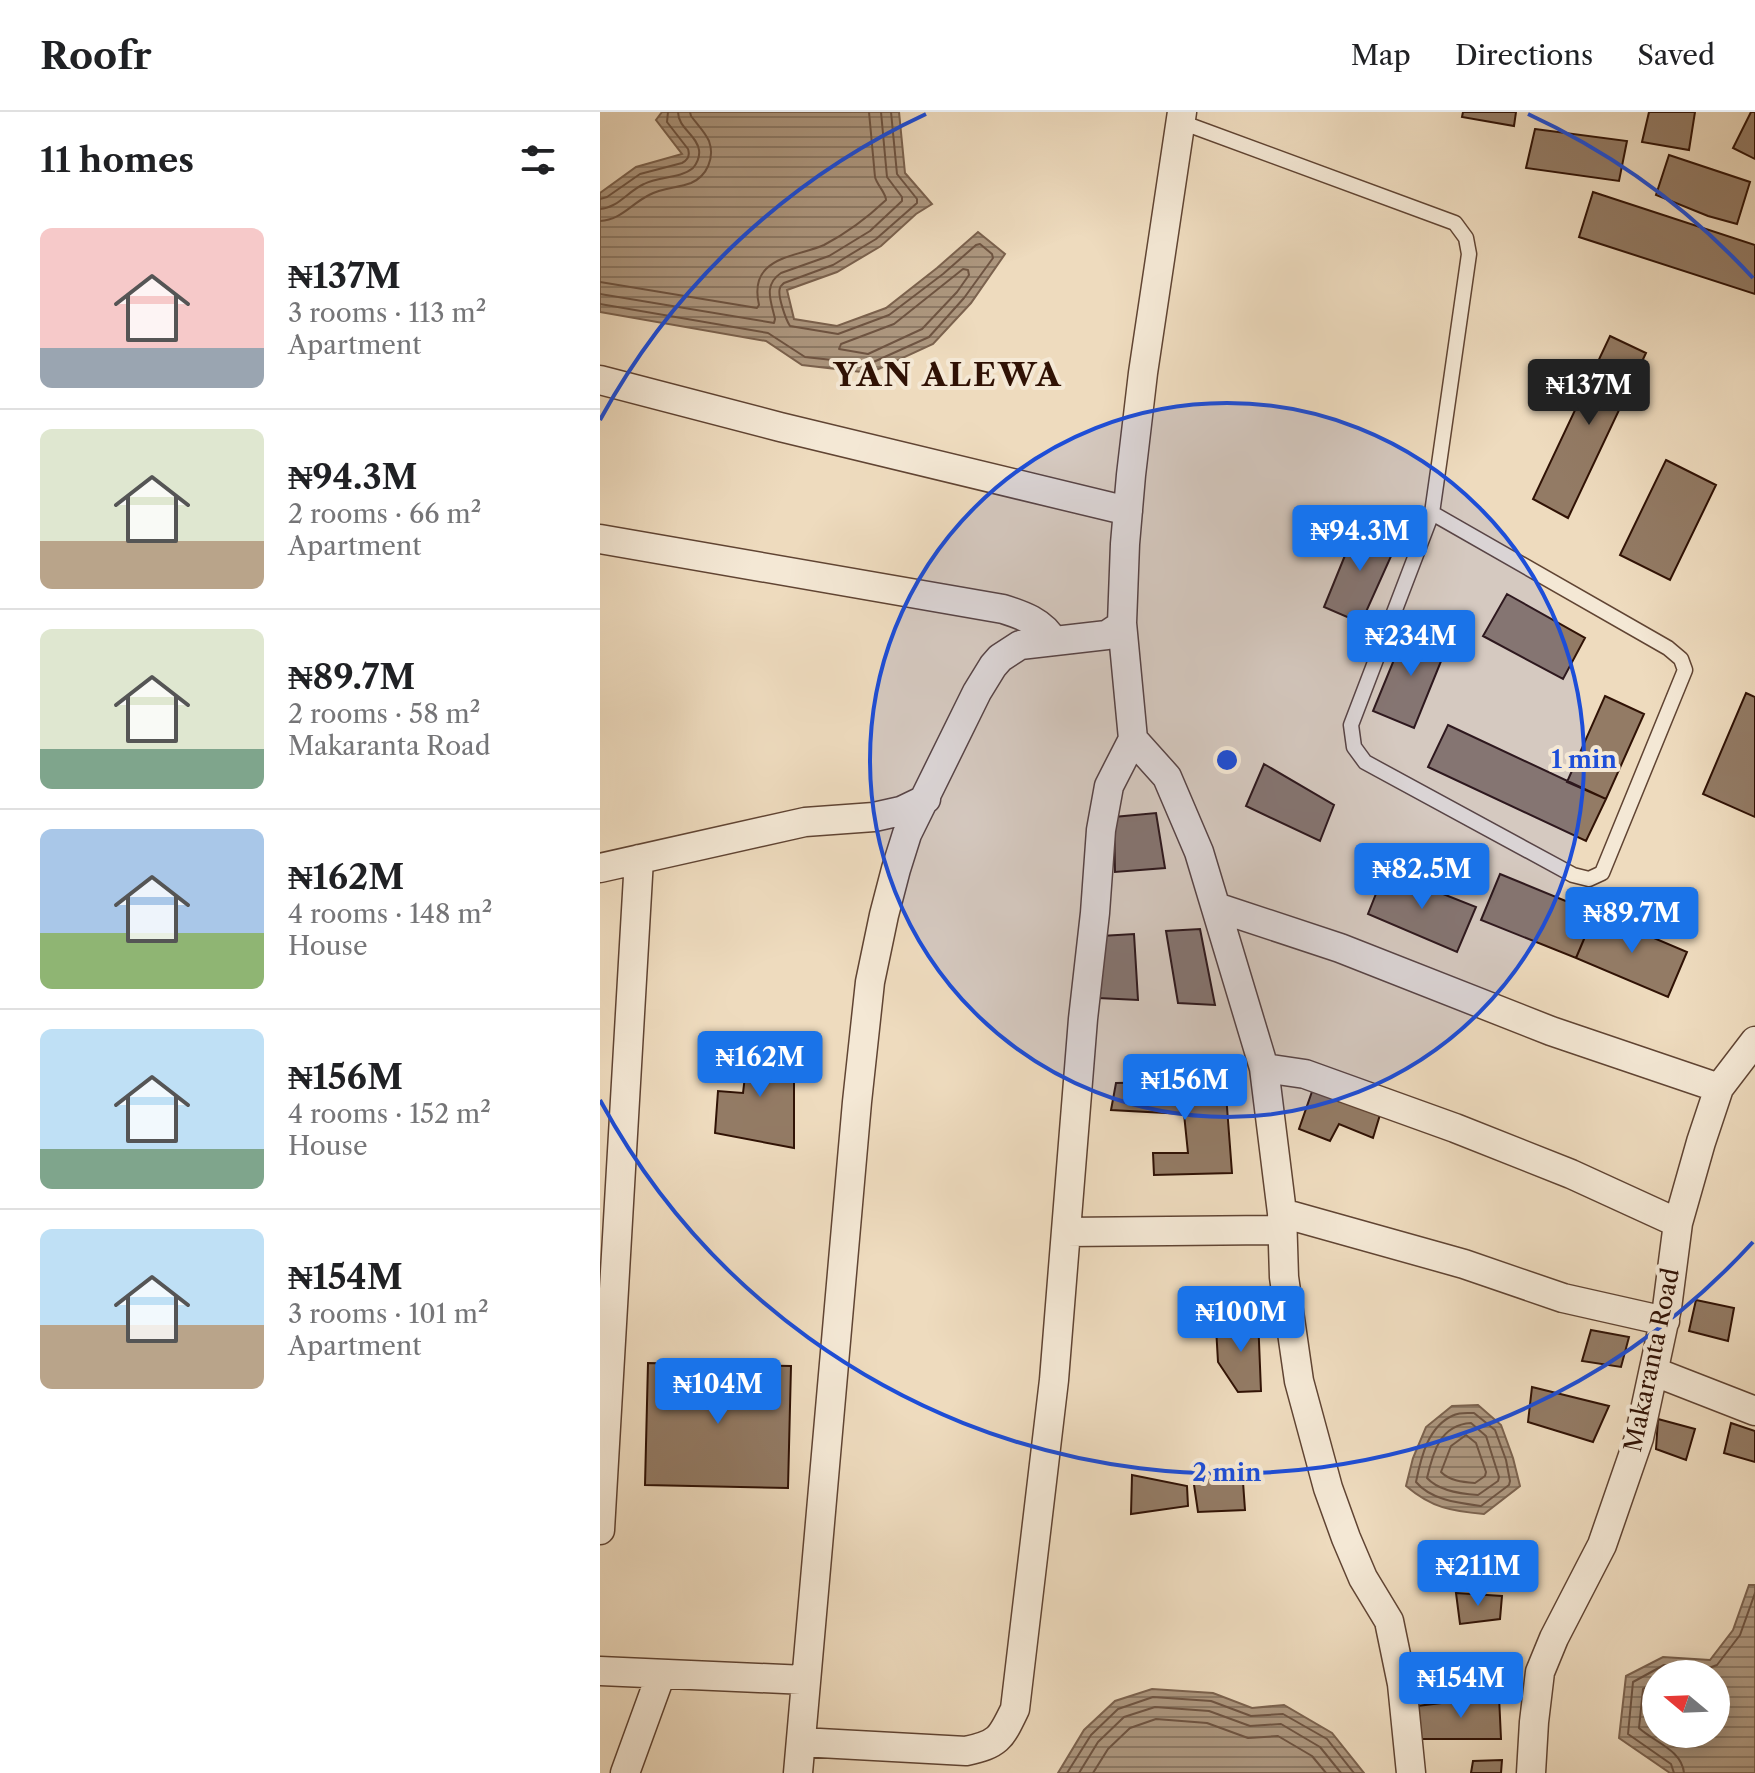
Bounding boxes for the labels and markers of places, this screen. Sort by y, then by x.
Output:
pin: ₦137M [1533,359,1645,427]
pin: ₦94.3M [1295,505,1425,573]
pin: ₦234M [1355,610,1467,678]
centre of rings [1213,746,1241,774]
pin: ₦82.5M [1357,843,1487,911]
pin: ₦89.7M [1567,887,1697,955]
pin: ₦162M [704,1031,816,1099]
pin: ₦156M [1129,1054,1241,1122]
pin: ₦100M [1185,1286,1297,1354]
pin: ₦104M [662,1358,774,1426]
pin: ₦211M [1422,1540,1534,1608]
pin: ₦154M [1405,1652,1517,1720]

